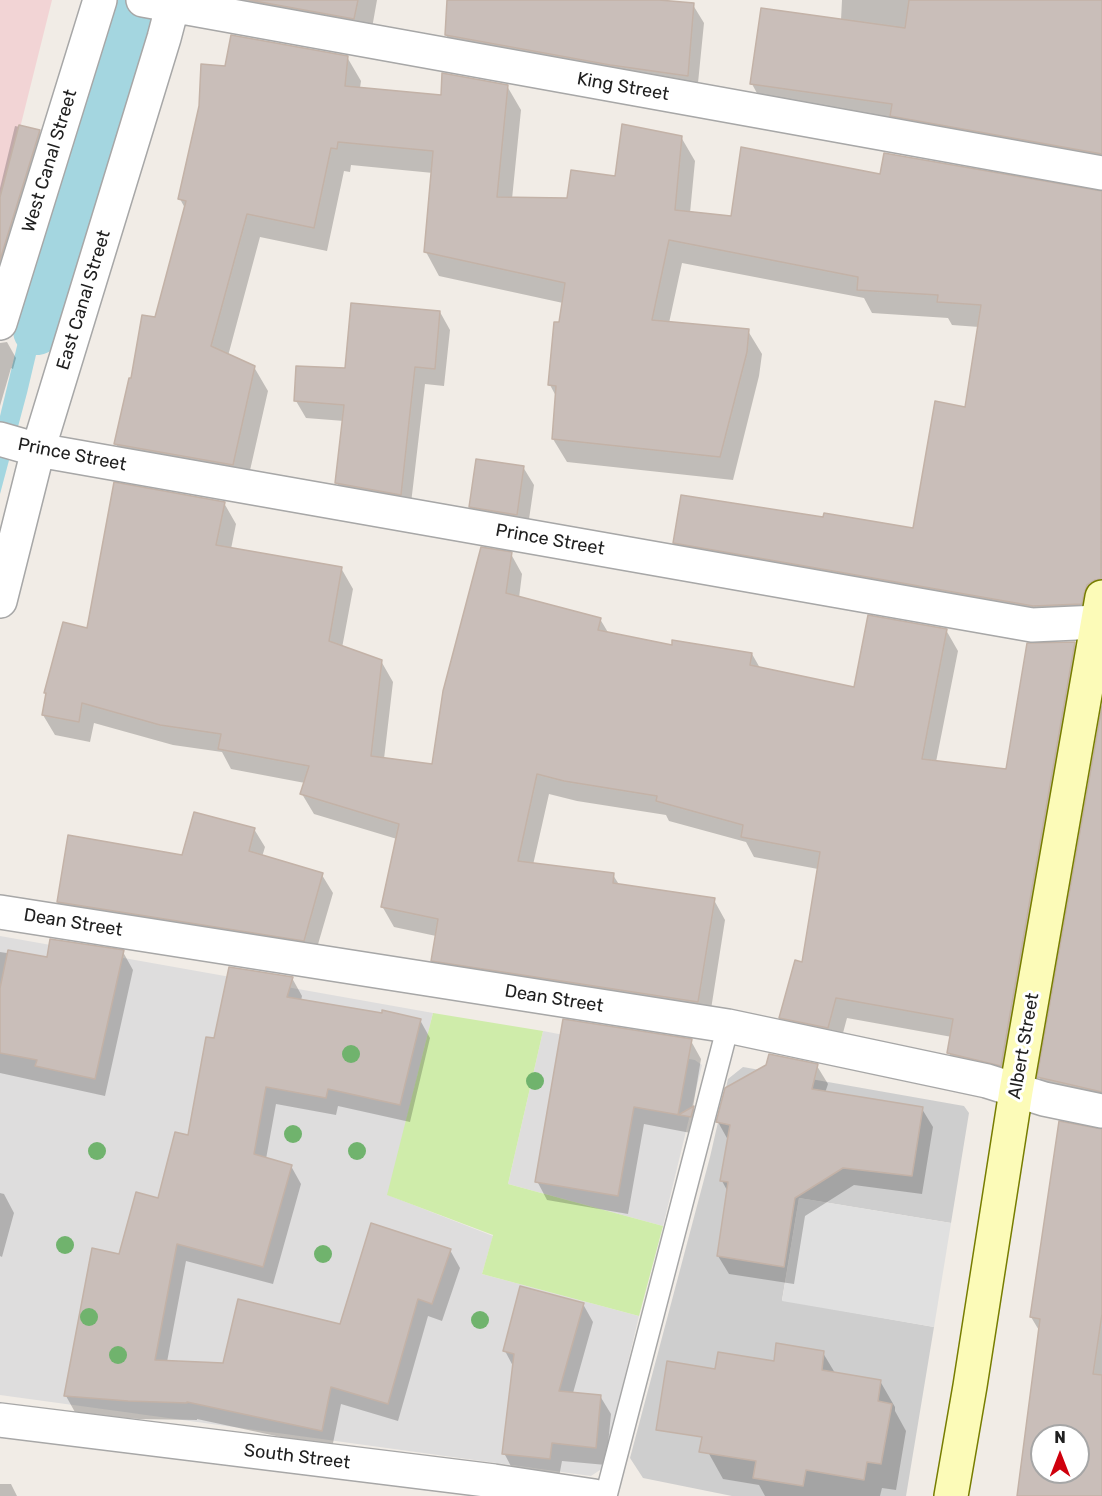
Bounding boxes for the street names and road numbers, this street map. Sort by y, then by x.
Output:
street label: King Street [575,68,671,106]
street label: West Canal Street [18,87,82,235]
street label: East Canal Street [52,227,116,373]
street label: Prince Street [16,434,128,476]
street label: Prince Street [494,520,606,560]
street label: Dean Street [22,905,124,941]
street label: Dean Street [503,981,605,1017]
street label: Albert Street [1004,991,1044,1101]
street label: South Street [243,1440,351,1474]

